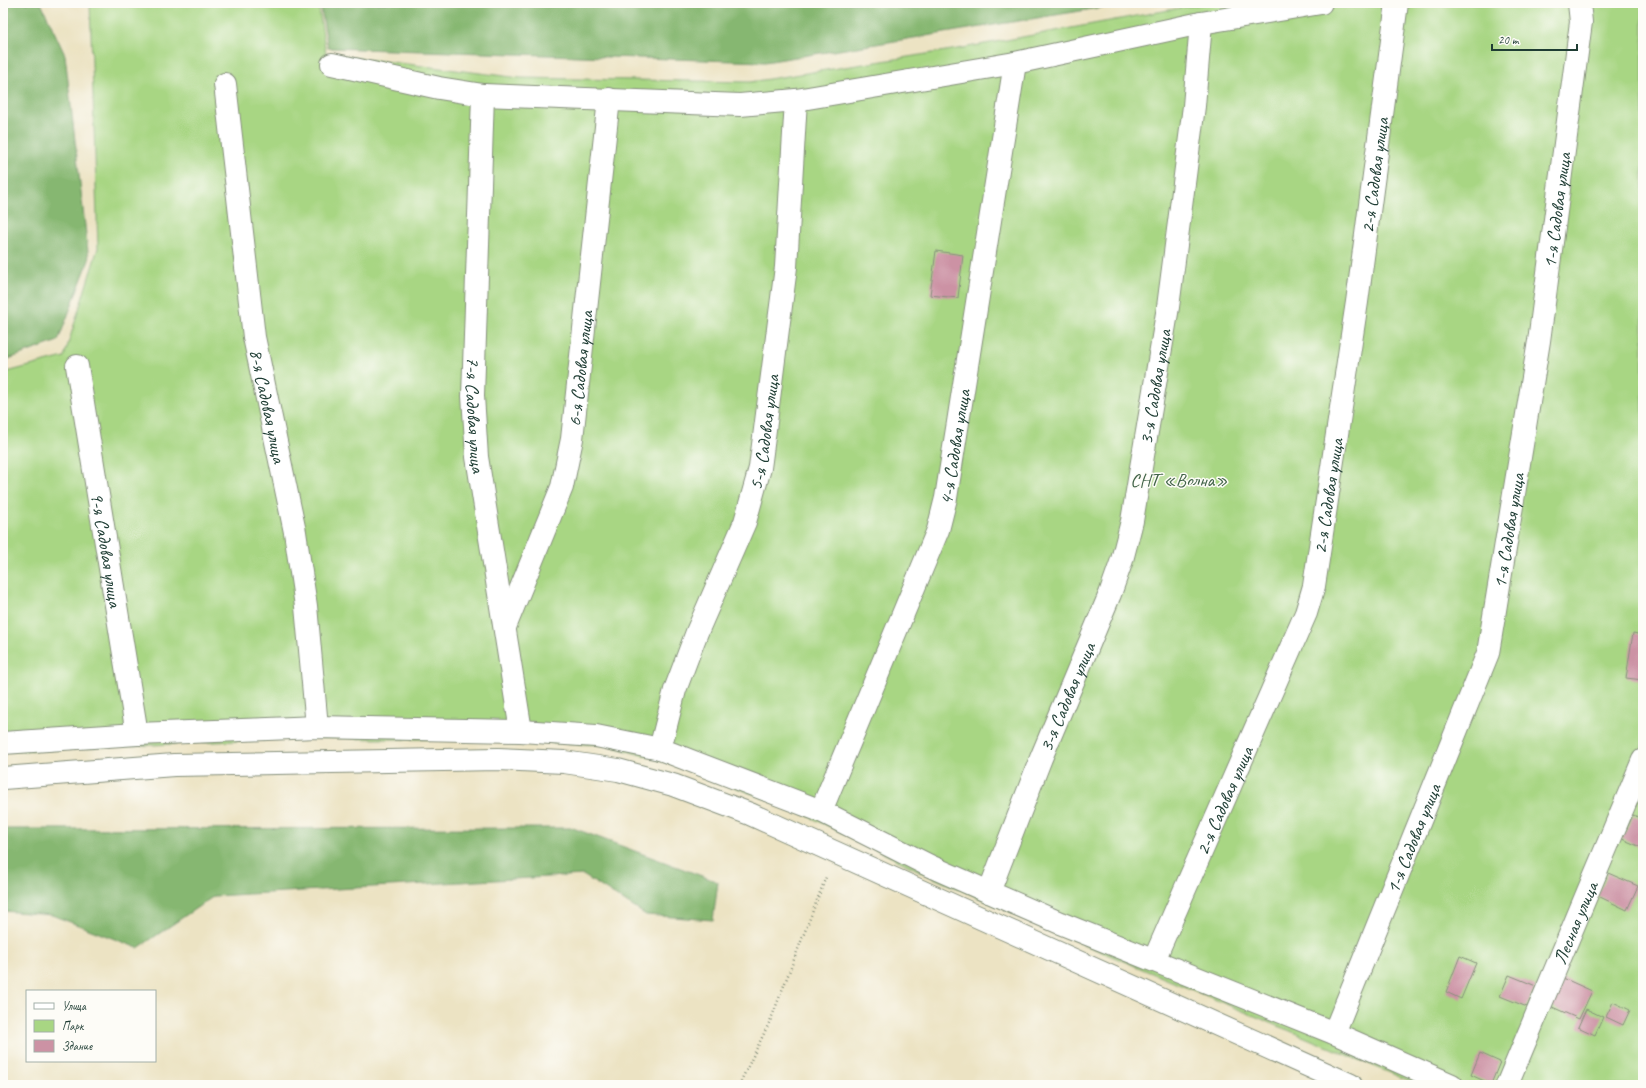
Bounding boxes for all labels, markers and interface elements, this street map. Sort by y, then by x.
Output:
scale bar [1492,26,1577,52]
text: 20 m [1498,32,1520,48]
street label: 2-я Садовая улица [1355,115,1395,235]
street label: 1-я Садовая улица [1538,150,1577,269]
street label: 6-я Садовая улица [562,308,599,428]
street label: 3-я Садовая улица [1134,326,1177,446]
street label: 8-я Садовая улица [244,347,291,467]
street label: 7-я Садовая улица [460,356,491,476]
street label: 5-я Садовая улица [744,372,785,493]
street label: 4-я Садовая улица [934,387,976,507]
street label: 2-я Садовая улица [1308,436,1349,555]
park label: СНТ «Волна» [1130,468,1228,492]
street label: 1-я Садовая улица [1488,470,1530,590]
street label: 9-я Садовая улица [85,491,127,610]
street label: 3-я Садовая улица [1034,638,1102,755]
street label: 2-я Садовая улица [1190,742,1260,859]
street label: 1-я Садовая улица [1381,779,1447,897]
street label: Лесная улица [1548,876,1605,968]
legend [26,990,156,1062]
text: Улица [62,998,87,1014]
text: Парк [62,1018,85,1034]
text: Здание [62,1038,93,1054]

